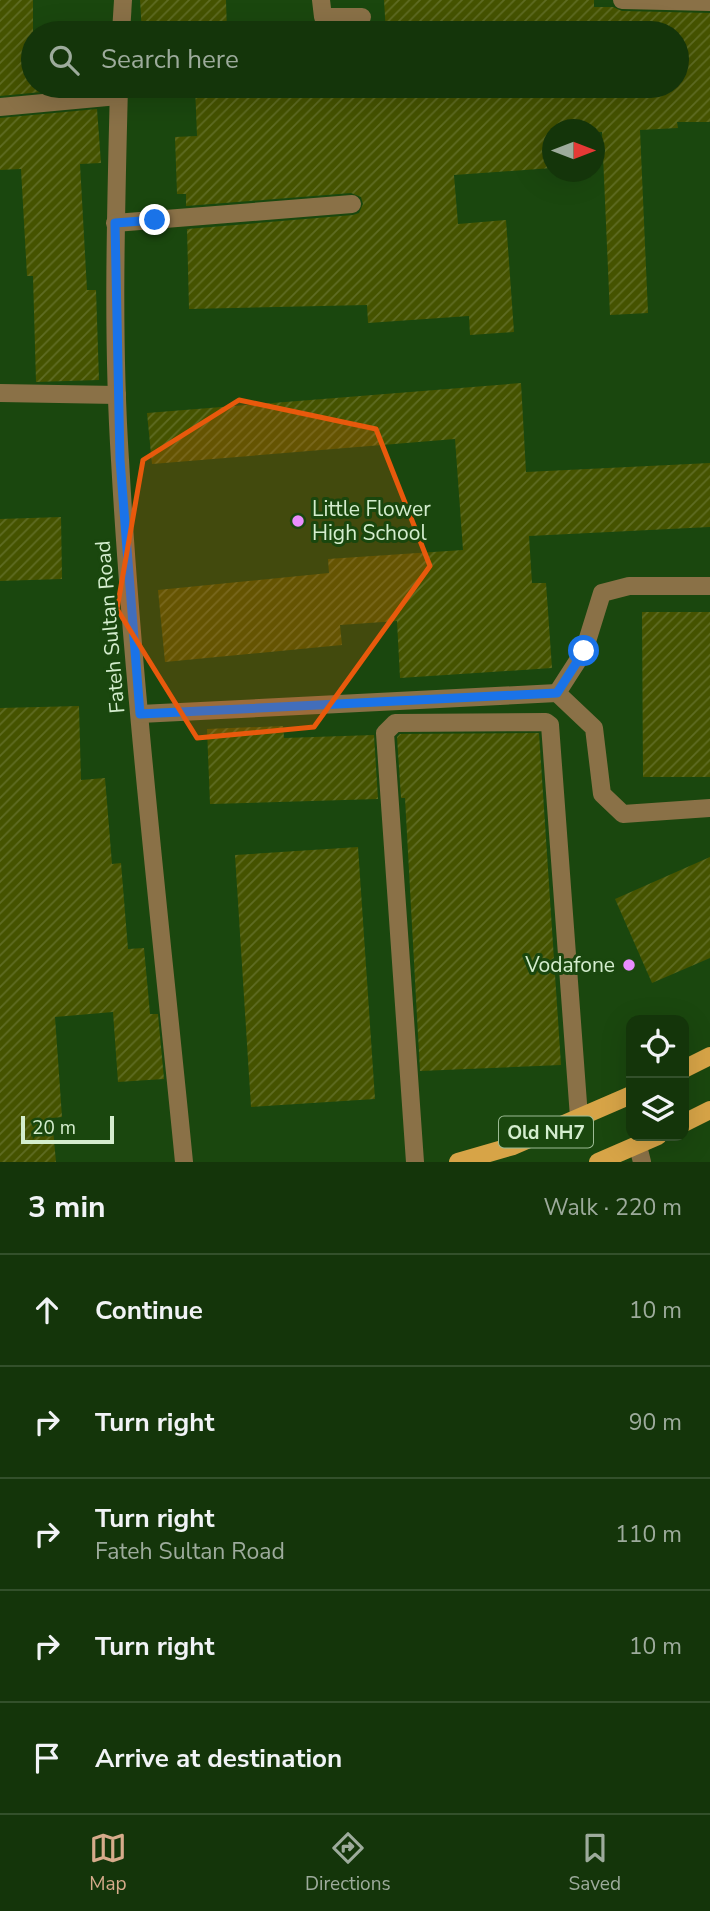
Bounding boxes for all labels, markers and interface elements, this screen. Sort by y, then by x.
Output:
search box [21,21,689,98]
icon: search [45,41,83,79]
text: Search here [101,42,239,77]
north arrow [542,119,605,182]
route end [139,204,170,235]
place label: Little Flower High School [312,495,431,547]
marker: Little Flower High School [290,513,306,529]
street label: Fateh Sultan Road [88,539,132,715]
route start [568,635,599,666]
place label: Vodafone [524,951,615,979]
marker: Vodafone [621,957,637,973]
map controls [626,1015,689,1141]
button: locate [626,1015,689,1078]
button: layers [626,1078,689,1141]
scale bar [21,1113,114,1145]
text: 20 m [32,1115,76,1141]
road number: Old NH7 [499,1116,593,1148]
text: 3 min [28,1187,106,1228]
text: Walk · 220 m [543,1192,682,1223]
icon: ahead [28,1291,66,1329]
text: Continue [95,1293,203,1328]
text: 10 m [629,1295,682,1326]
icon: right [28,1403,66,1441]
text: Turn right [95,1405,214,1440]
text: 90 m [629,1407,682,1438]
text: Turn right [95,1501,214,1536]
icon: right [28,1515,66,1553]
text: 110 m [615,1519,682,1550]
text: Fateh Sultan Road [95,1536,285,1567]
icon: right [28,1627,66,1665]
text: Turn right [95,1629,214,1664]
text: 10 m [629,1631,682,1662]
icon: arrive [28,1739,66,1777]
text: Arrive at destination [95,1741,342,1776]
tab: Map [89,1829,127,1897]
tab: Directions [305,1829,391,1897]
tab: Saved [569,1829,621,1897]

